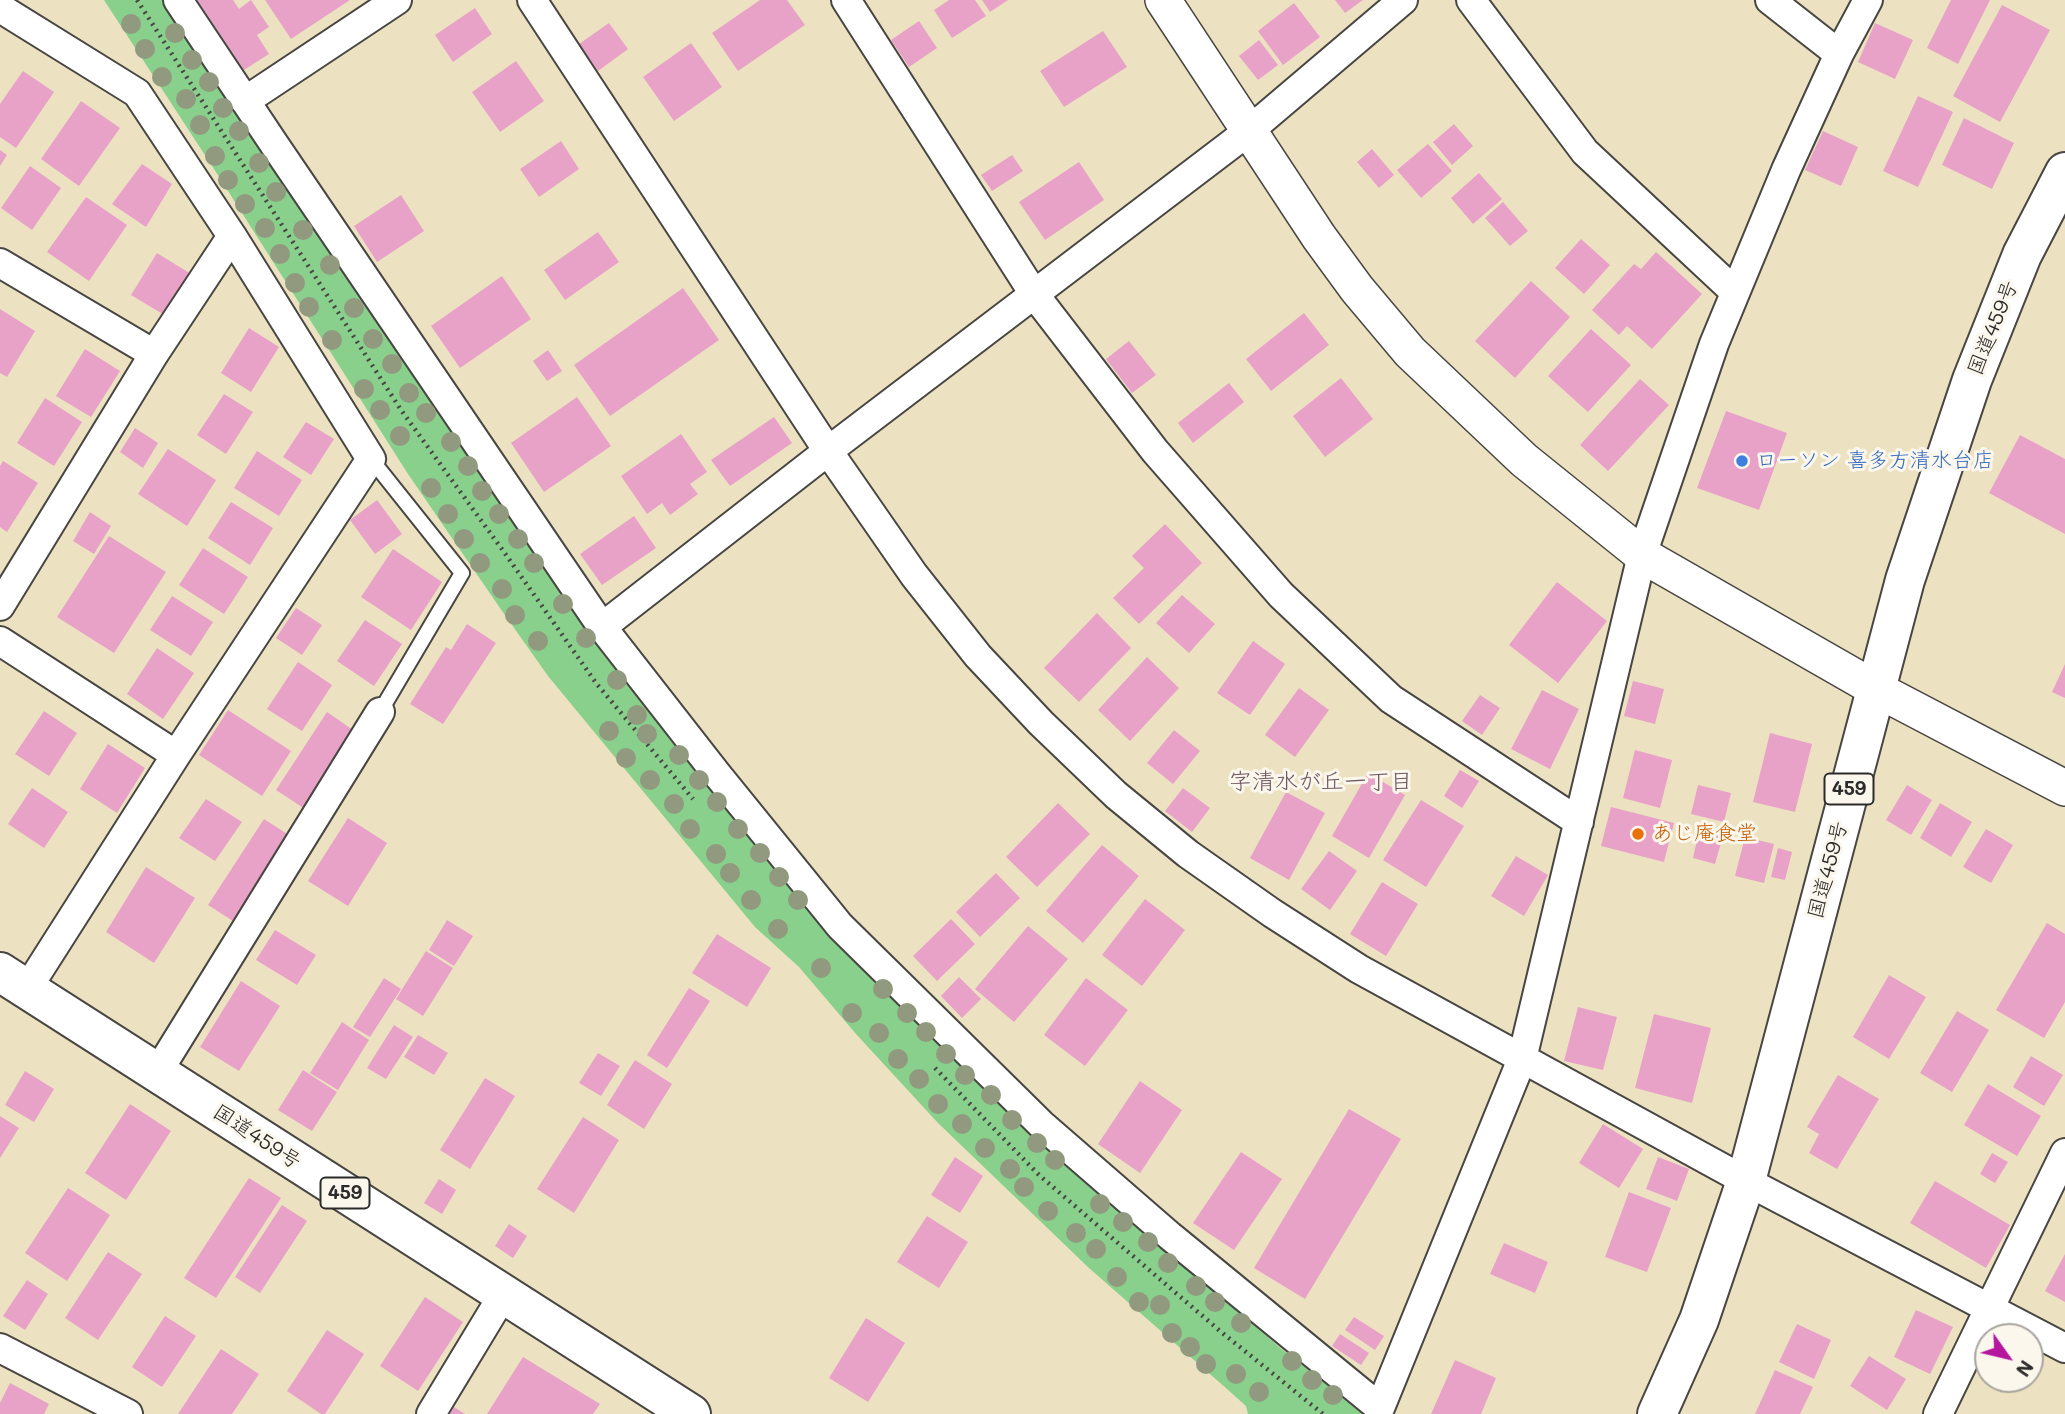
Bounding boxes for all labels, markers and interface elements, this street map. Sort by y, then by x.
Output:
street label: 国道459号 [1963,277,2023,379]
place label: ローソン 喜多方清水台店 [1756,448,1994,474]
marker: ローソン 喜多方清水台店 [1734,453,1750,469]
district label: 字清水が丘一丁目 [1229,768,1413,796]
road number: 459 [1825,774,1874,804]
street label: 国道459号 [1803,818,1853,922]
place label: あじ庵食堂 [1652,821,1757,847]
marker: あじ庵食堂 [1630,826,1646,842]
street label: 国道459号 [208,1099,306,1175]
road number: 459 [320,1177,370,1208]
north arrow [1974,1323,2044,1393]
text: N [2011,1356,2040,1382]

